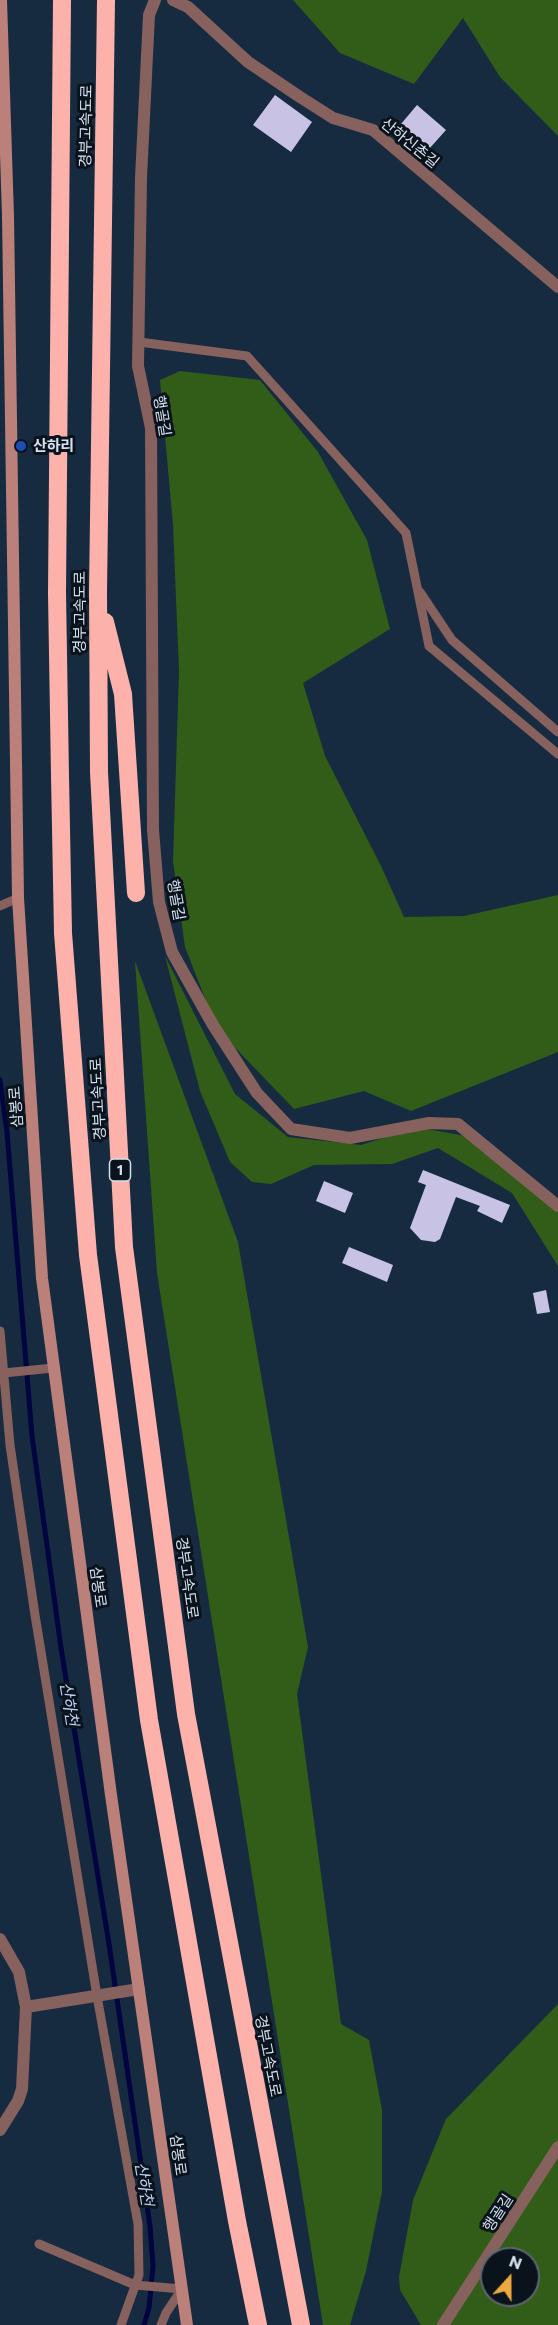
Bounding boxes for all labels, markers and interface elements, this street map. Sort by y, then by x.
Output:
street label: 경부고속도로 [76,84,96,168]
street label: 산하신촌길 [378,114,442,172]
street label: 행골길 [150,394,174,438]
place label: 산하리 [33,437,74,455]
marker: 산하리 [14,439,28,453]
street label: 경부고속도로 [71,571,89,653]
street label: 행골길 [164,878,188,922]
street label: 경부고속도로 [87,1057,109,1141]
street label: 삼봉로 [6,1086,26,1128]
road number: 1 [110,1159,130,1181]
street label: 경부고속도로 [172,1536,202,1620]
street label: 삼봉로 [86,1565,110,1609]
water label: 산하천 [56,1681,82,1727]
street label: 경부고속도로 [251,2014,285,2098]
street label: 삼봉로 [166,2133,190,2177]
water label: 산하천 [131,2161,157,2207]
street label: 행골길 [479,2191,517,2235]
north arrow [480,2247,540,2307]
text: N [507,2251,525,2273]

